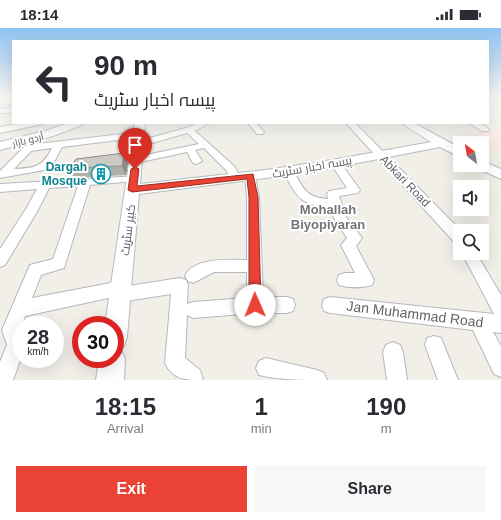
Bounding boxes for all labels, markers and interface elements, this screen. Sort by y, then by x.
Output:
text: 18:14 [20,6,58,23]
text: 90 m [94,50,158,81]
icon: left [28,56,80,108]
text: پیسہ اخبار سٹریٹ [94,90,215,110]
pin [118,128,152,169]
street label: اُردو بازار [10,130,45,149]
icon: arrive [124,134,146,156]
north arrow [453,136,489,172]
map controls [453,136,489,260]
street label: Abkari Road [377,152,433,210]
street label: پیسہ اخبار سٹریٹ [271,153,354,183]
place label: Dargah Mosque [42,160,87,188]
building icon: Dargah Mosque [90,163,112,185]
button: sound [453,180,489,216]
district label: Mohallah Biyopiyaran [291,202,365,232]
street label: کبیر سٹریٹ [118,204,138,256]
button: search [453,224,489,260]
position arrow [234,284,276,326]
street label: Jan Muhammad Road [346,298,484,330]
speed limit sign: 30 [72,316,124,368]
text: 28 [27,326,49,348]
text: km/h [27,346,49,357]
text: 18:15 [95,393,156,420]
text: 1 [254,393,268,420]
text: 190 [366,393,406,420]
text: Arrival [107,421,144,436]
text: min [251,421,272,436]
text: m [381,421,392,436]
button: Exit [16,466,247,512]
button: Share [255,466,485,512]

